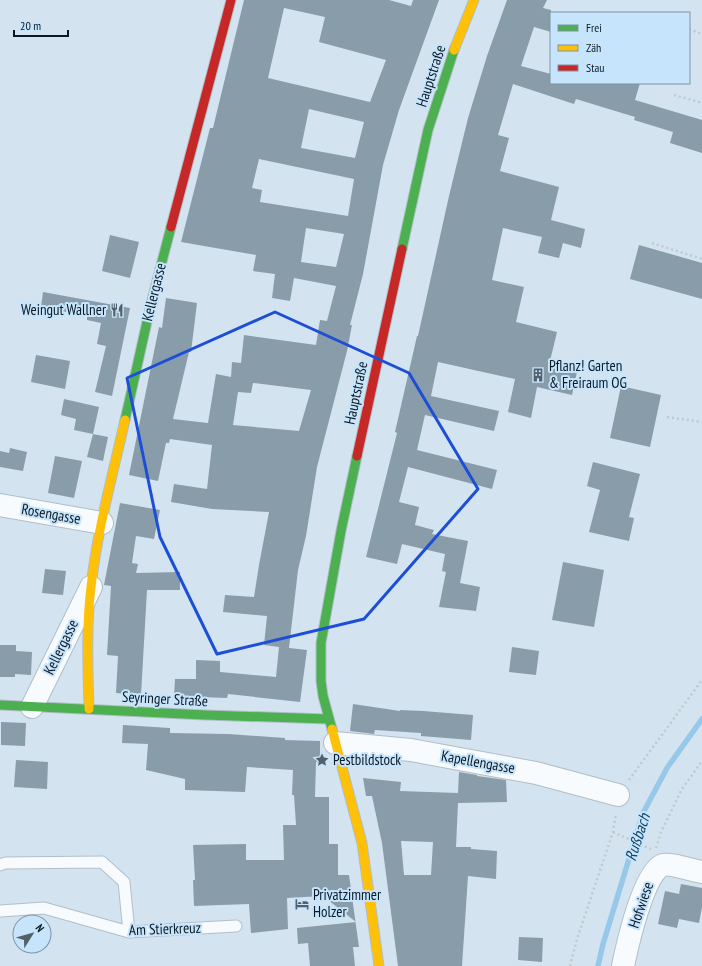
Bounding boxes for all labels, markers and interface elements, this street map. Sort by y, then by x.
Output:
scale bar [14,12,68,38]
legend [550,12,690,84]
text: 20 m [20,18,41,33]
text: Frei [586,20,602,35]
text: Zäh [586,40,601,55]
street label: Hauptstraße [412,42,449,109]
text: Stau [586,60,604,75]
street label: Kellergasse [137,261,170,323]
place label: Weingut Wallner [21,300,107,319]
restaurant icon: Weingut Wallner [109,302,125,318]
place label: Pflanz! Garten & Freiraum OG [549,356,627,392]
street label: Hauptstraße [340,360,371,426]
building icon: Pflanz! Garten & Freiraum OG [530,367,546,383]
street label: Rosengasse [20,499,82,528]
street label: Kellergasse [39,616,82,678]
street label: Seyringer Straße [122,687,209,710]
street label: Kapellengasse [440,746,516,777]
place label: Pestbildstock [333,750,401,769]
place icon: Pestbildstock [314,752,330,768]
water label: Rußbach [620,810,654,863]
street label: Hofwiese [624,879,657,931]
place label: Privatzimmer Holzer [313,885,382,921]
hotel icon: Privatzimmer Holzer [294,896,310,912]
north arrow [12,914,52,954]
street label: Am Stierkreuz [129,918,201,939]
text: N [33,921,47,935]

